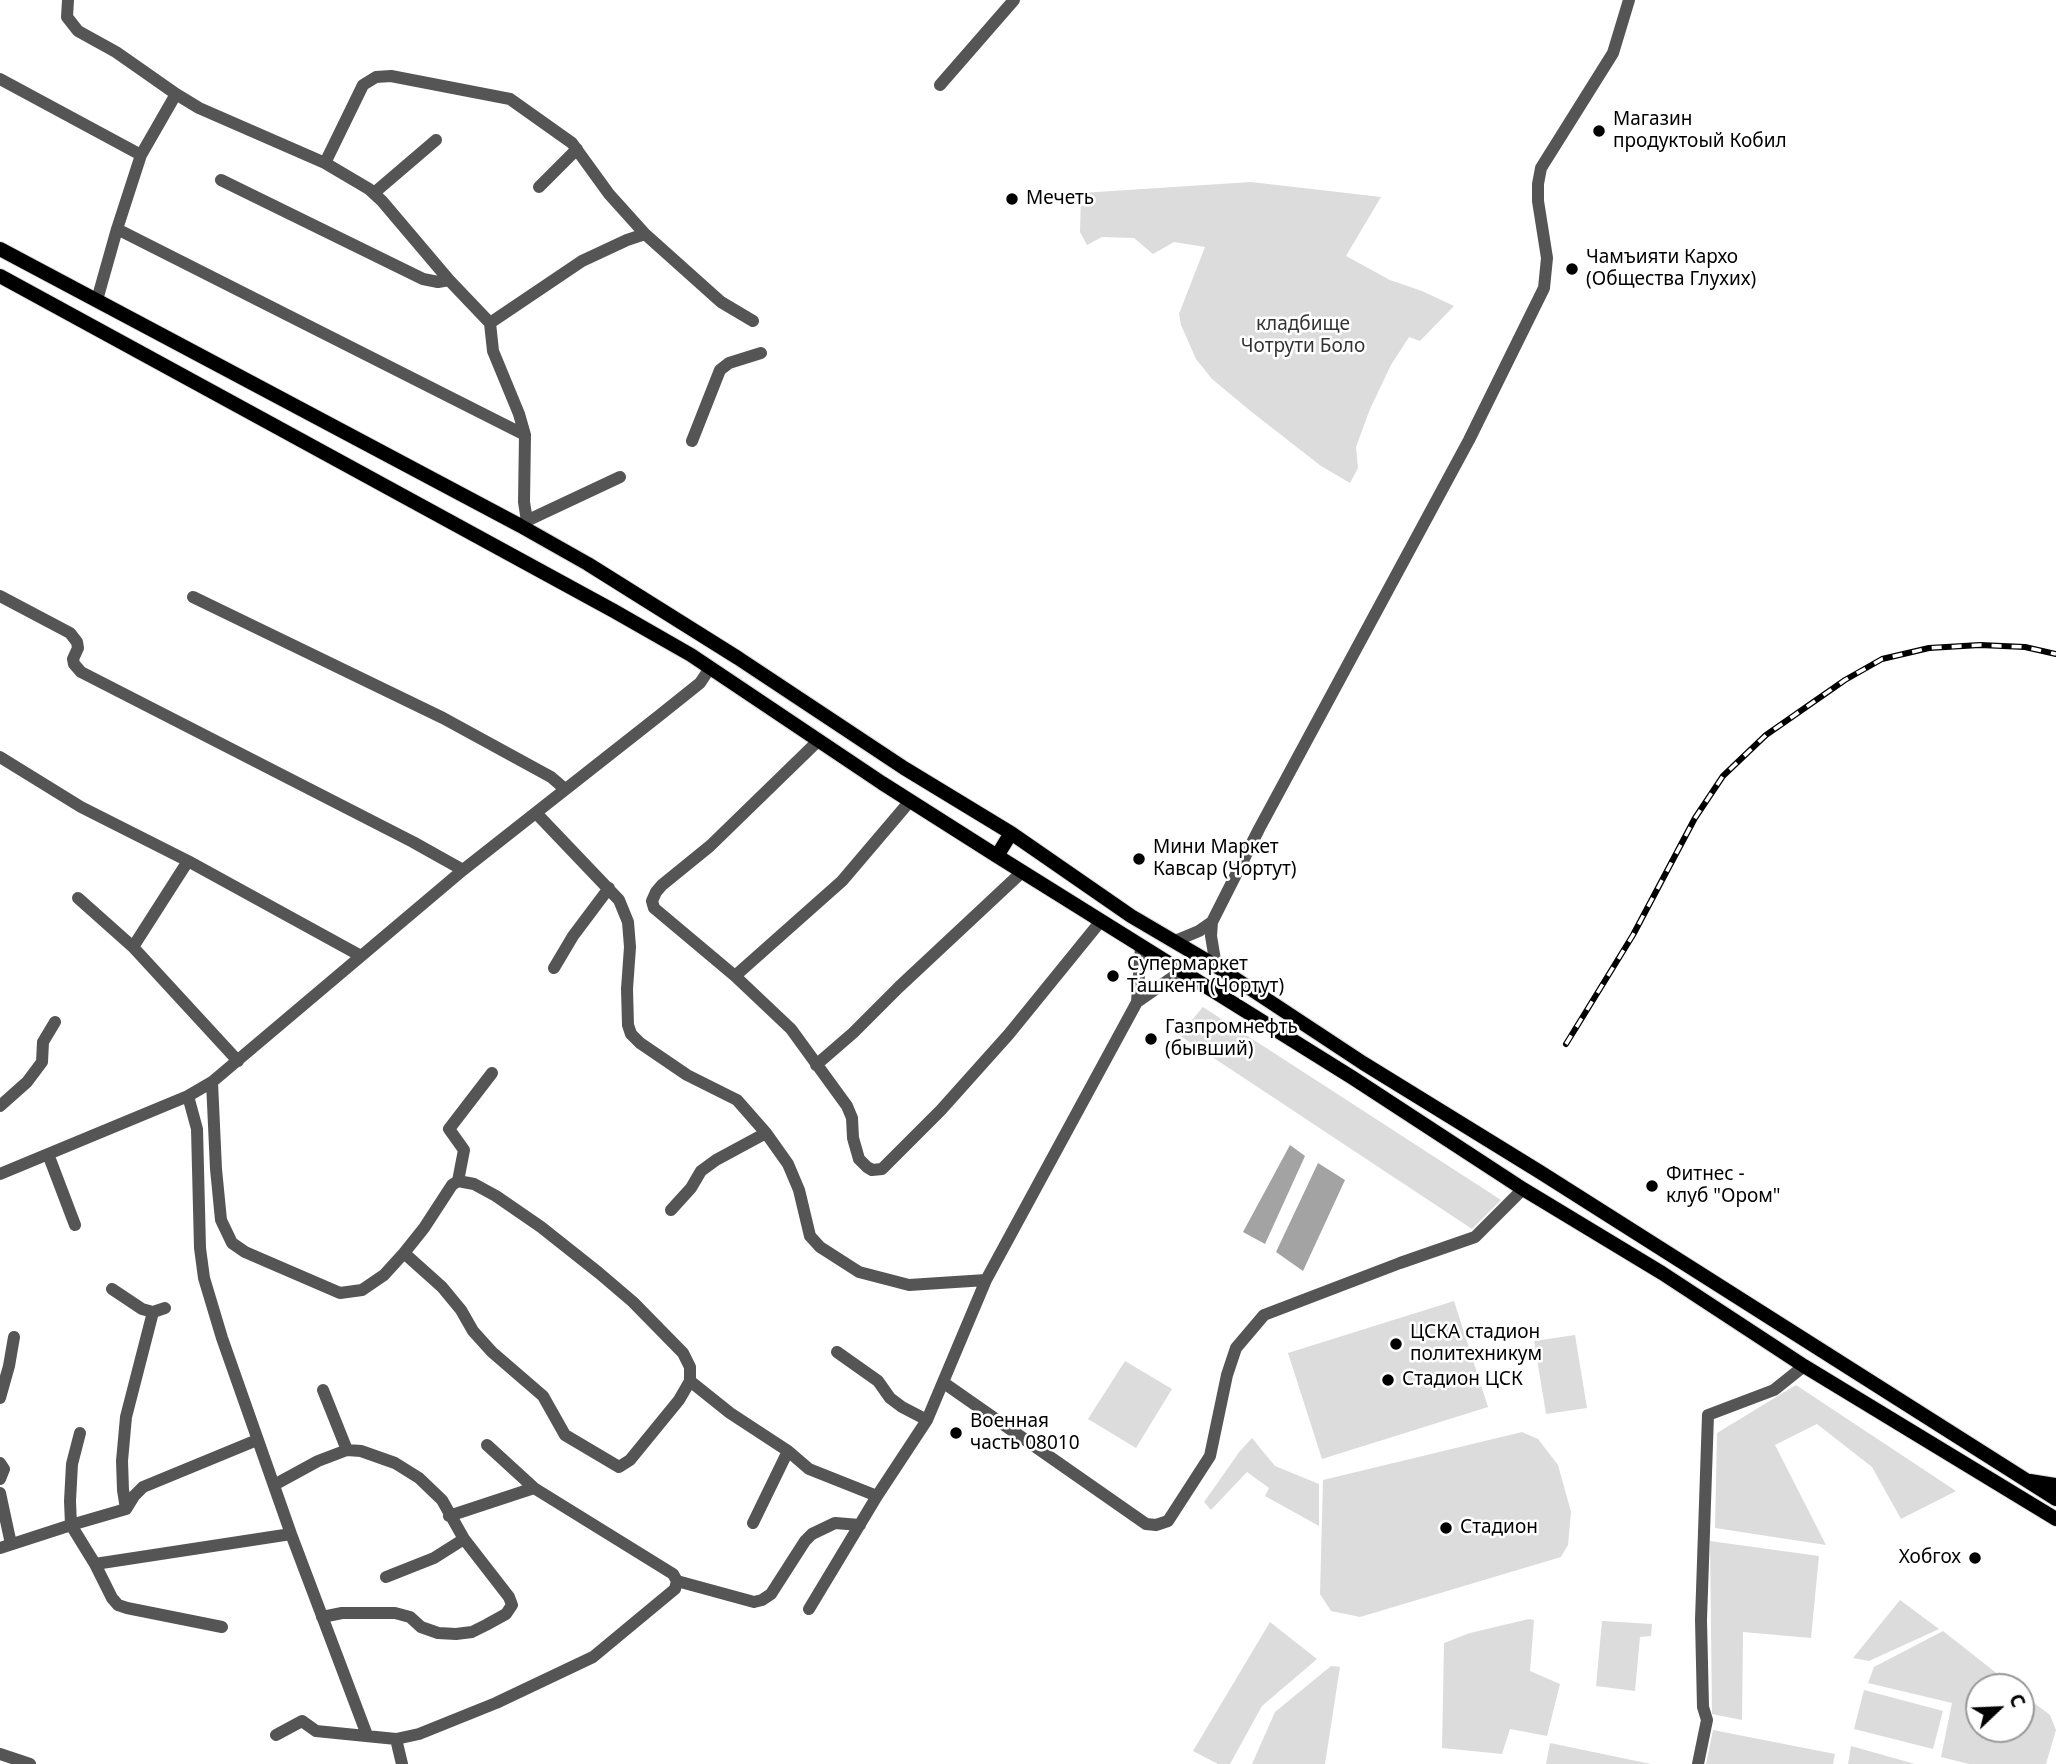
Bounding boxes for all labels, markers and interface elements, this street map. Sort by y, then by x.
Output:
place label: Магазин продуктоый Кобил [1613,109,1787,153]
marker: Магазин продуктоый Кобил [1591,123,1607,139]
place label: Мечеть [1026,188,1094,210]
marker: Мечеть [1004,191,1020,207]
place label: Чамъияти Кархо (Общества Глухих) [1586,247,1756,291]
marker: Чамъияти Кархо (Общества Глухих) [1564,261,1580,277]
park label: кладбище Чотрути Боло [1241,314,1365,358]
place label: Мини Маркет Кавсар (Чортут) [1153,837,1297,881]
marker: Мини Маркет Кавсар (Чортут) [1131,851,1147,867]
place label: Супермаркет Ташкент (Чортут) [1127,954,1284,998]
marker: Супермаркет Ташкент (Чортут) [1105,968,1121,984]
place label: Газпромнефть (бывший) [1165,1017,1298,1061]
marker: Газпромнефть (бывший) [1143,1031,1159,1047]
place label: Фитнес - клуб "Ором" [1666,1164,1781,1208]
marker: Фитнес - клуб "Ором" [1644,1178,1660,1194]
place label: ЦСКА стадион политехникум [1410,1322,1542,1366]
marker: ЦСКА стадион политехникум [1388,1336,1404,1352]
place label: Стадион ЦСК [1402,1369,1523,1391]
marker: Стадион ЦСК [1380,1372,1396,1388]
place label: Военная часть 08010 [970,1411,1080,1455]
marker: Военная часть 08010 [948,1425,964,1441]
place label: Стадион [1460,1517,1538,1539]
marker: Стадион [1438,1520,1454,1536]
place label: Хобгох [1899,1547,1961,1569]
marker: Хобгох [1967,1550,1983,1566]
north arrow [1965,1673,2035,1743]
text: С [2003,1690,2032,1711]

